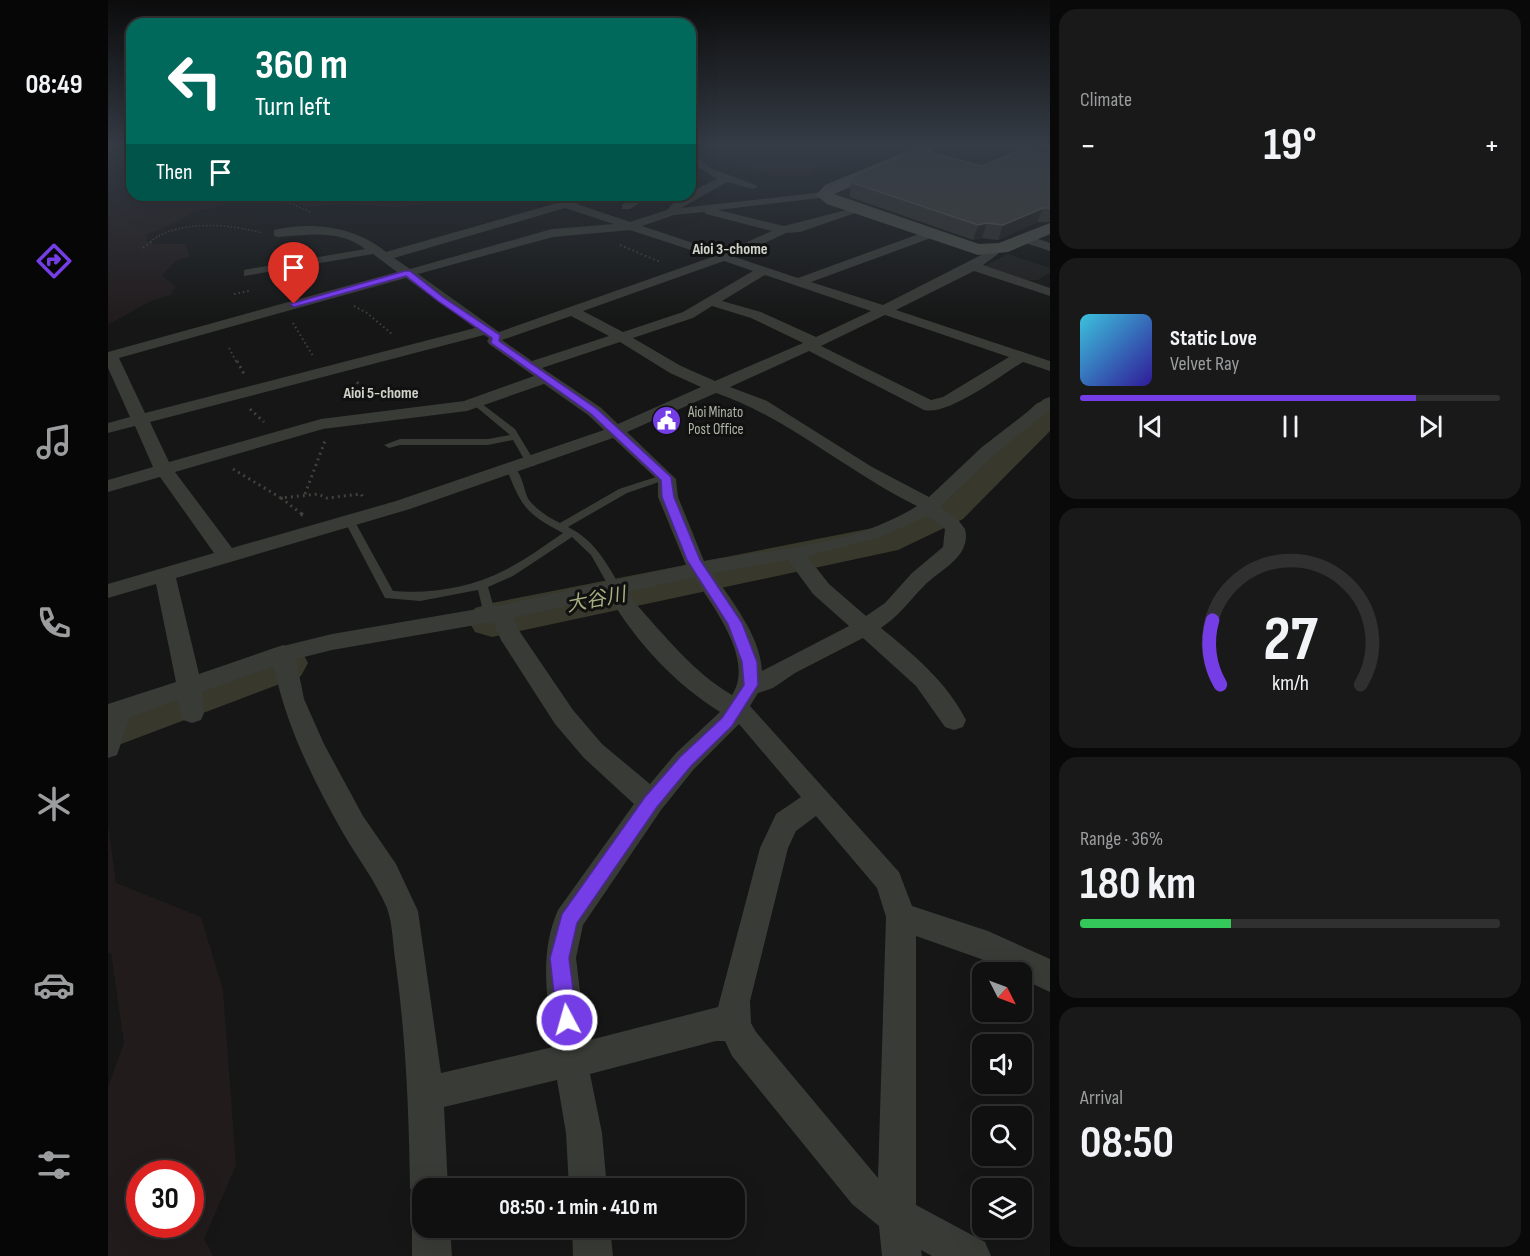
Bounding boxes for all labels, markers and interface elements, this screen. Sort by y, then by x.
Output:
text: 360 m [255,40,348,91]
icon: left [156,42,234,120]
text: 08:49 [25,69,83,101]
text: Climate [1080,88,1132,112]
text: Turn left [255,91,331,123]
text: 19° [1263,118,1317,173]
text: − [1080,126,1096,166]
text: + [1484,126,1500,166]
icon: arrive [204,156,237,189]
text: Then [156,159,192,186]
icon: directions [33,240,75,282]
district label: Aioi 3-chome [691,240,768,259]
pin [268,242,319,304]
icon: arrive [277,251,310,284]
text: Static Love [1170,325,1257,352]
text: Velvet Ray [1170,352,1239,376]
district label: Aioi 5-chome [342,384,419,403]
place label: Aioi Minato Post Office [687,403,744,439]
public building icon: Aioi Minato Post Office [651,405,683,437]
icon: previous [1134,410,1167,443]
icon: pause [1274,410,1307,443]
icon: next [1414,410,1447,443]
icon: music [33,421,75,463]
water label: 大谷川 [564,582,630,618]
icon: phone [33,602,75,644]
text: 27 [1263,603,1318,678]
text: km/h [1271,671,1309,696]
icon: climate [33,783,75,825]
text: Range · 36% [1080,827,1163,851]
text: 180 km [1080,857,1196,912]
north arrow [972,962,1032,1022]
map controls [972,962,1032,1238]
icon: car [33,964,75,1006]
position arrow [535,988,599,1052]
button: sound [972,1034,1032,1094]
text: Arrival [1080,1086,1123,1110]
button: search [972,1106,1032,1166]
text: 08:50 [1080,1116,1174,1171]
icon: filters [33,1144,75,1186]
speed limit sign: 30 [126,1160,204,1238]
button: layers [972,1178,1032,1238]
text: 08:50 · 1 min · 410 m [499,1194,658,1221]

